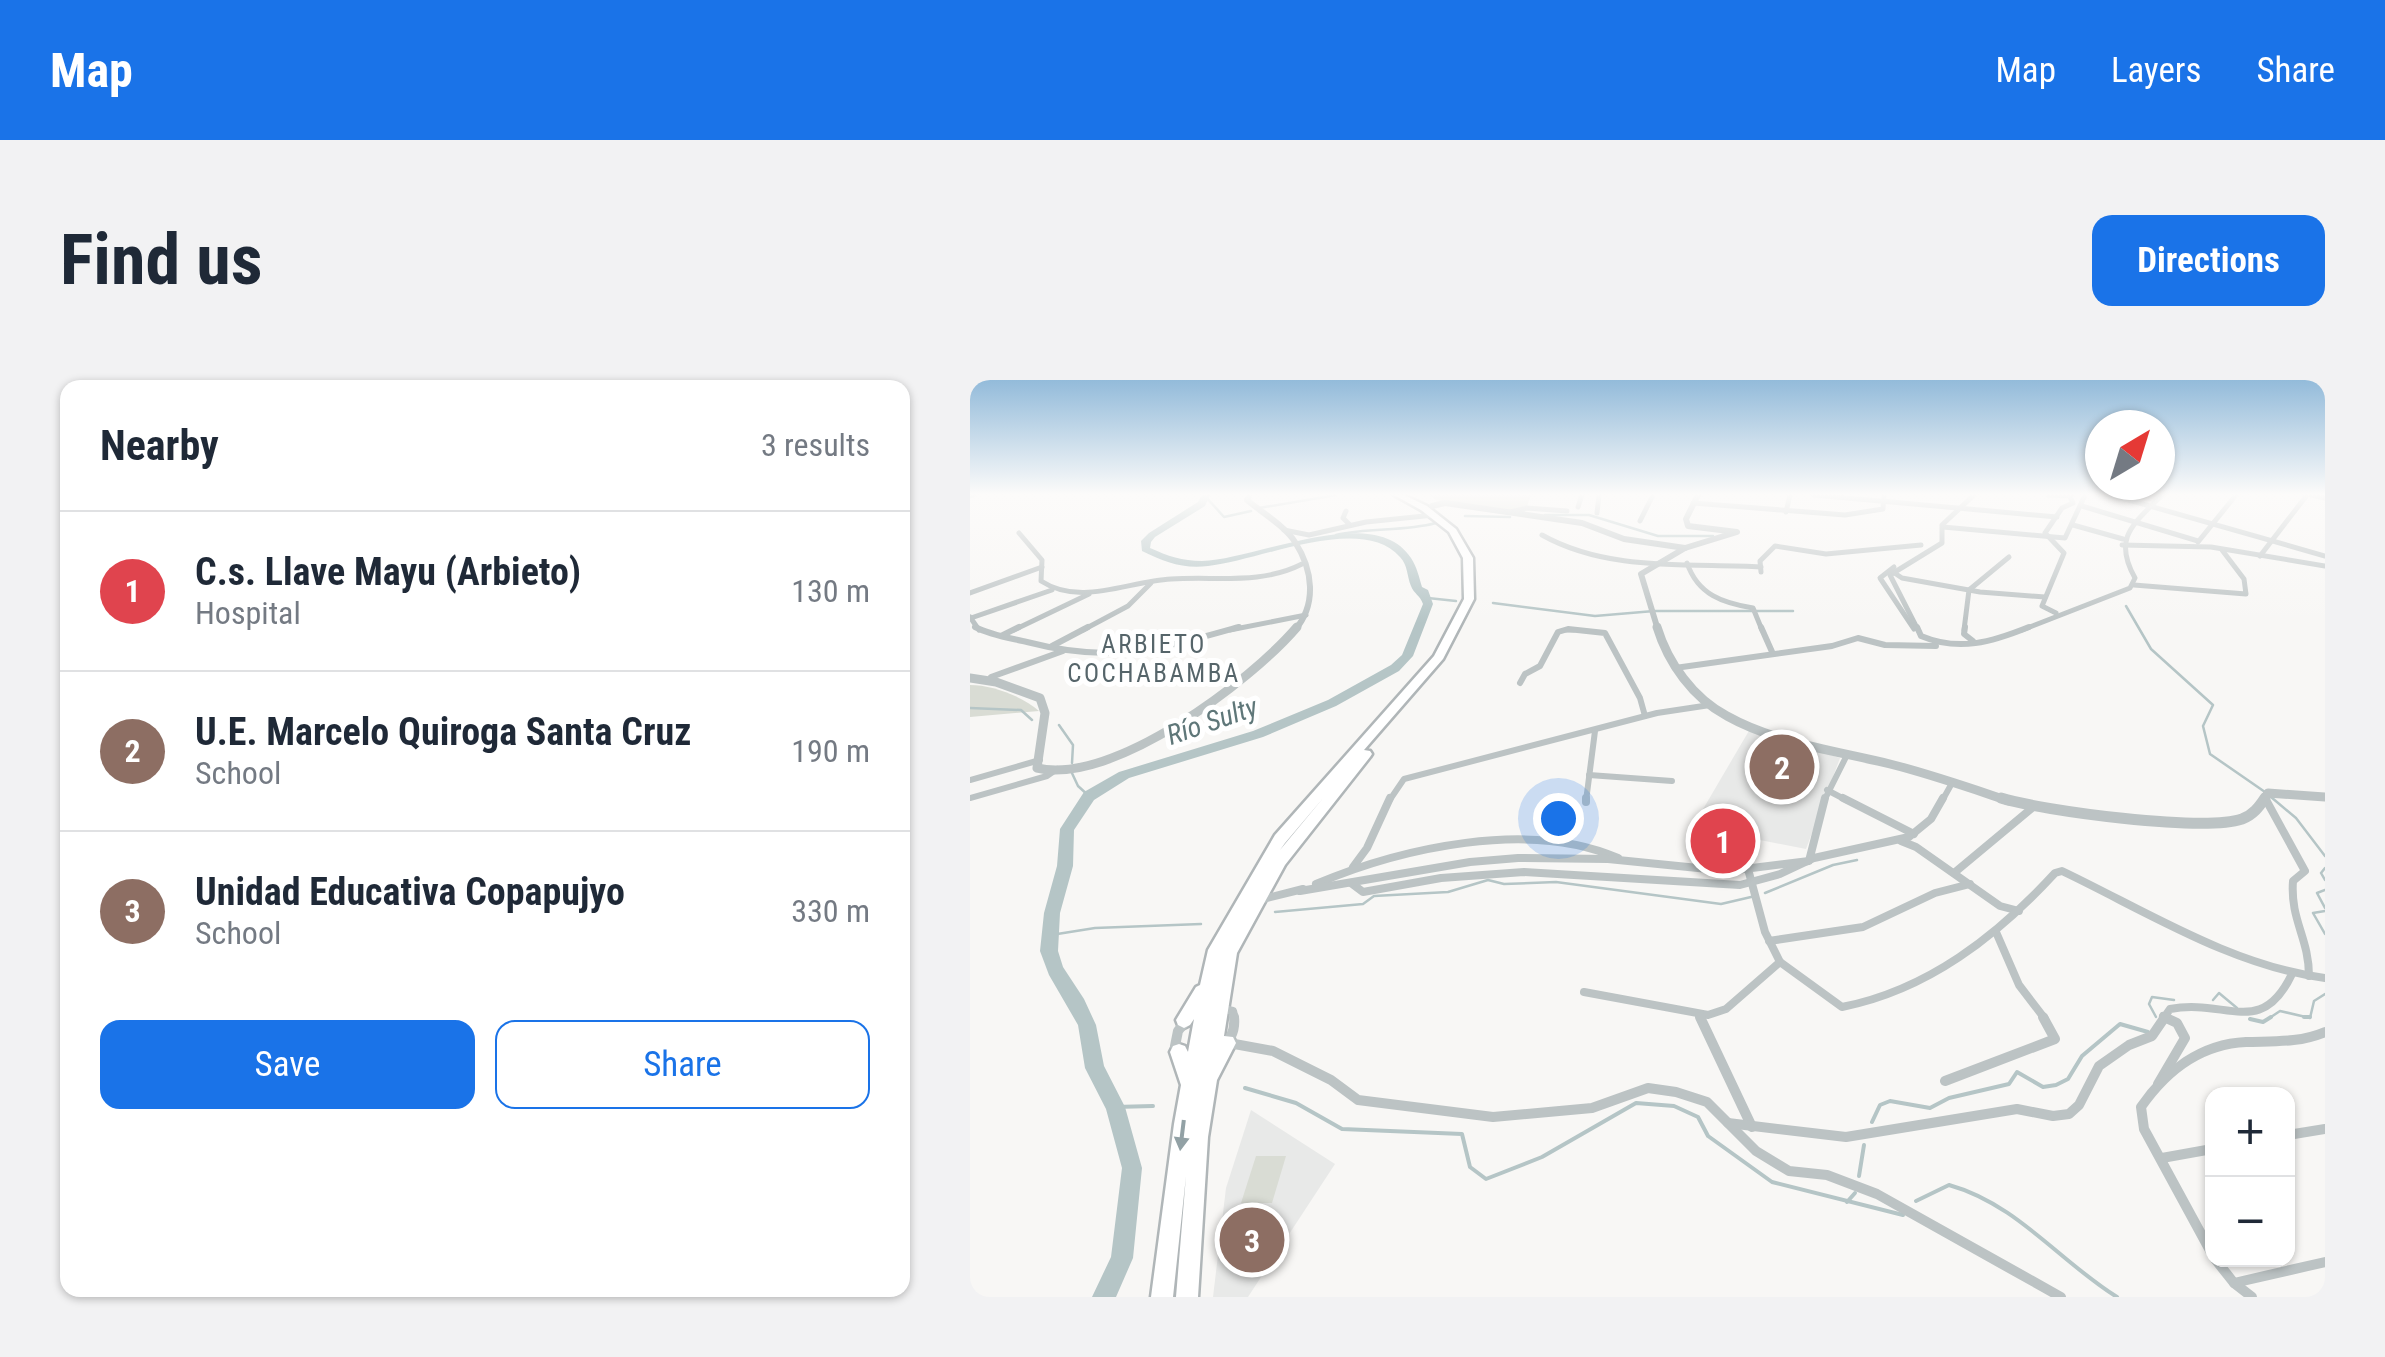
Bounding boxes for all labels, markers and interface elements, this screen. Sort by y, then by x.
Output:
text: Map [50,42,133,99]
text: Map [1995,50,2056,91]
text: Layers [2111,50,2201,91]
text: Share [2256,50,2335,91]
button: Directions [2092,215,2325,306]
text: Find us [60,219,262,301]
north arrow [2085,410,2175,500]
text: Nearby [100,421,219,470]
text: 3 results [761,426,870,464]
text: C.s. Llave Mayu (Arbieto) [195,550,581,594]
text: 1 [124,572,141,610]
text: 130 m [791,572,870,610]
text: Hospital [195,594,301,632]
district label: ARBIETO COCHABAMBA [1067,630,1241,688]
water label: Río Sulty [1162,690,1262,752]
text: U.E. Marcelo Quiroga Santa Cruz [195,710,691,754]
pin: 2 [1750,730,1814,804]
text: 2 [124,732,141,770]
text: 190 m [791,732,870,770]
text: School [195,754,281,792]
your location [1533,793,1584,844]
pin: 1 [1690,804,1756,878]
text: Unidad Educativa Copapujyo [195,870,625,914]
text: 3 [124,892,141,930]
text: 330 m [791,892,870,930]
text: School [195,914,281,952]
button: Save [100,1020,475,1109]
button: Share [495,1020,870,1109]
map controls [2205,1087,2295,1267]
button: + [2205,1087,2295,1177]
one-way arrow [1174,1120,1190,1151]
button: − [2205,1177,2295,1267]
pin: 3 [1220,1202,1284,1278]

